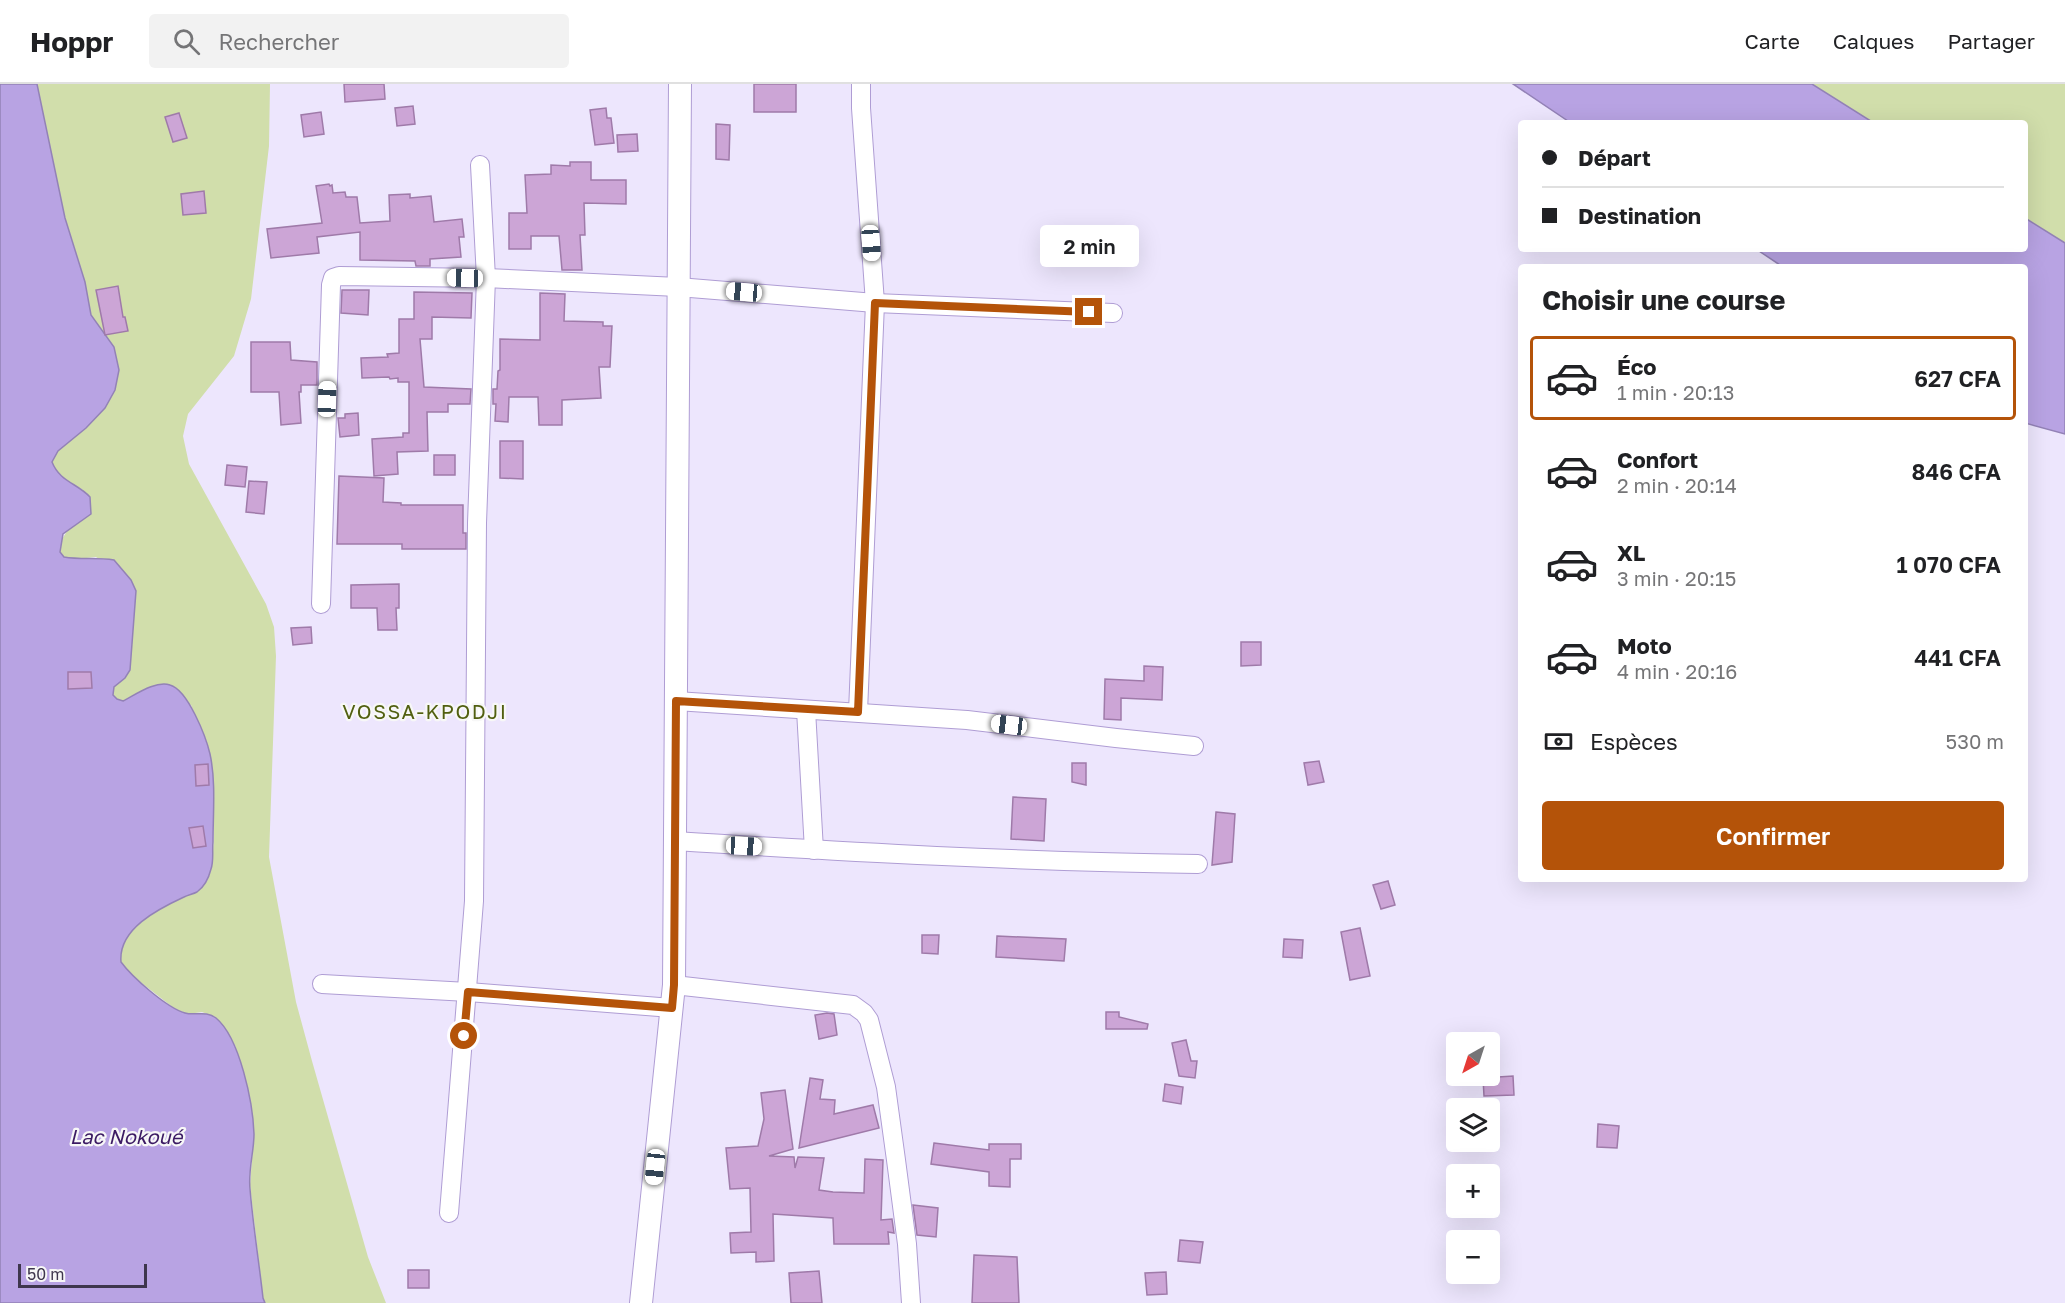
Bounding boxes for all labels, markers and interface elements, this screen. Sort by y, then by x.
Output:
search box [149,14,569,68]
text: Hoppr [30,25,113,58]
icon: search [170,25,203,58]
text: Rechercher [218,28,339,55]
text: Carte [1744,28,1800,54]
text: Calques [1833,28,1914,54]
text: Partager [1947,28,2035,54]
text: Départ [1578,144,1651,171]
text: Destination [1578,202,1701,229]
car [861,224,881,262]
callout: 2 min [1040,225,1138,267]
text: 2 min [1064,234,1116,258]
car [447,269,483,287]
car [725,281,763,303]
text: Choisir une course [1542,284,1785,316]
route end [1075,298,1102,325]
icon: car [1545,351,1599,405]
text: Éco [1617,353,1656,380]
text: 627 CFA [1914,365,2001,392]
text: 1 min · 20:13 [1617,380,1734,404]
car [317,381,337,417]
icon: car [1545,444,1599,498]
text: Confort [1617,446,1698,473]
text: 846 CFA [1912,458,2001,485]
text: 2 min · 20:14 [1617,473,1737,497]
icon: car [1545,537,1599,591]
text: XL [1617,539,1645,566]
text: 1 070 CFA [1896,551,2001,578]
text: 3 min · 20:15 [1617,566,1736,590]
icon: car [1545,630,1599,684]
text: Moto [1617,632,1672,659]
text: 441 CFA [1914,644,2001,671]
text: 4 min · 20:16 [1617,659,1737,683]
district label: VOSSA-KPODJI [342,699,508,723]
car [990,714,1028,736]
icon: cash [1542,725,1575,758]
text: Espèces [1590,728,1678,755]
text: 530 m [1946,729,2004,753]
button: Confirmer [1542,801,2004,870]
car [726,836,762,856]
route start [450,1022,477,1049]
north arrow [1446,1032,1500,1086]
map controls [1446,1032,1500,1284]
button: layers [1446,1098,1500,1152]
water label: Lac Nokoué [70,1124,185,1148]
car [644,1148,666,1186]
button: + [1446,1164,1500,1218]
button: − [1446,1230,1500,1284]
scale bar [18,1261,147,1288]
text: 50 m [27,1264,64,1284]

